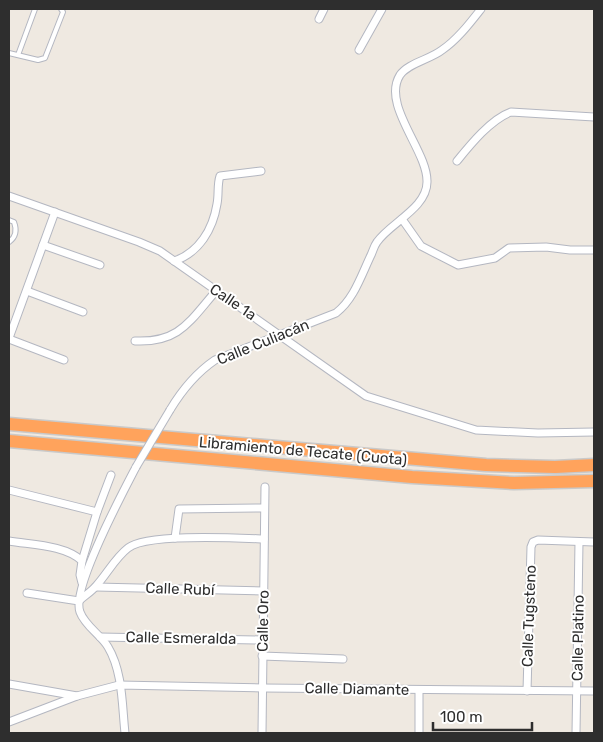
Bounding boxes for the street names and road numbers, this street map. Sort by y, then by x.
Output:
street label: Calle 1a [206,280,260,324]
street label: Calle Culiacán [214,315,312,369]
street label: Libramiento de Tecate (Cuota) [198,433,408,469]
street label: Calle Tugsteno [518,565,540,667]
street label: Calle Rubí [145,579,216,599]
street label: Calle Oro [253,590,273,652]
street label: Calle Platino [568,595,588,681]
street label: Calle Esmeralda [125,628,237,648]
street label: Calle Diamante [304,679,410,699]

